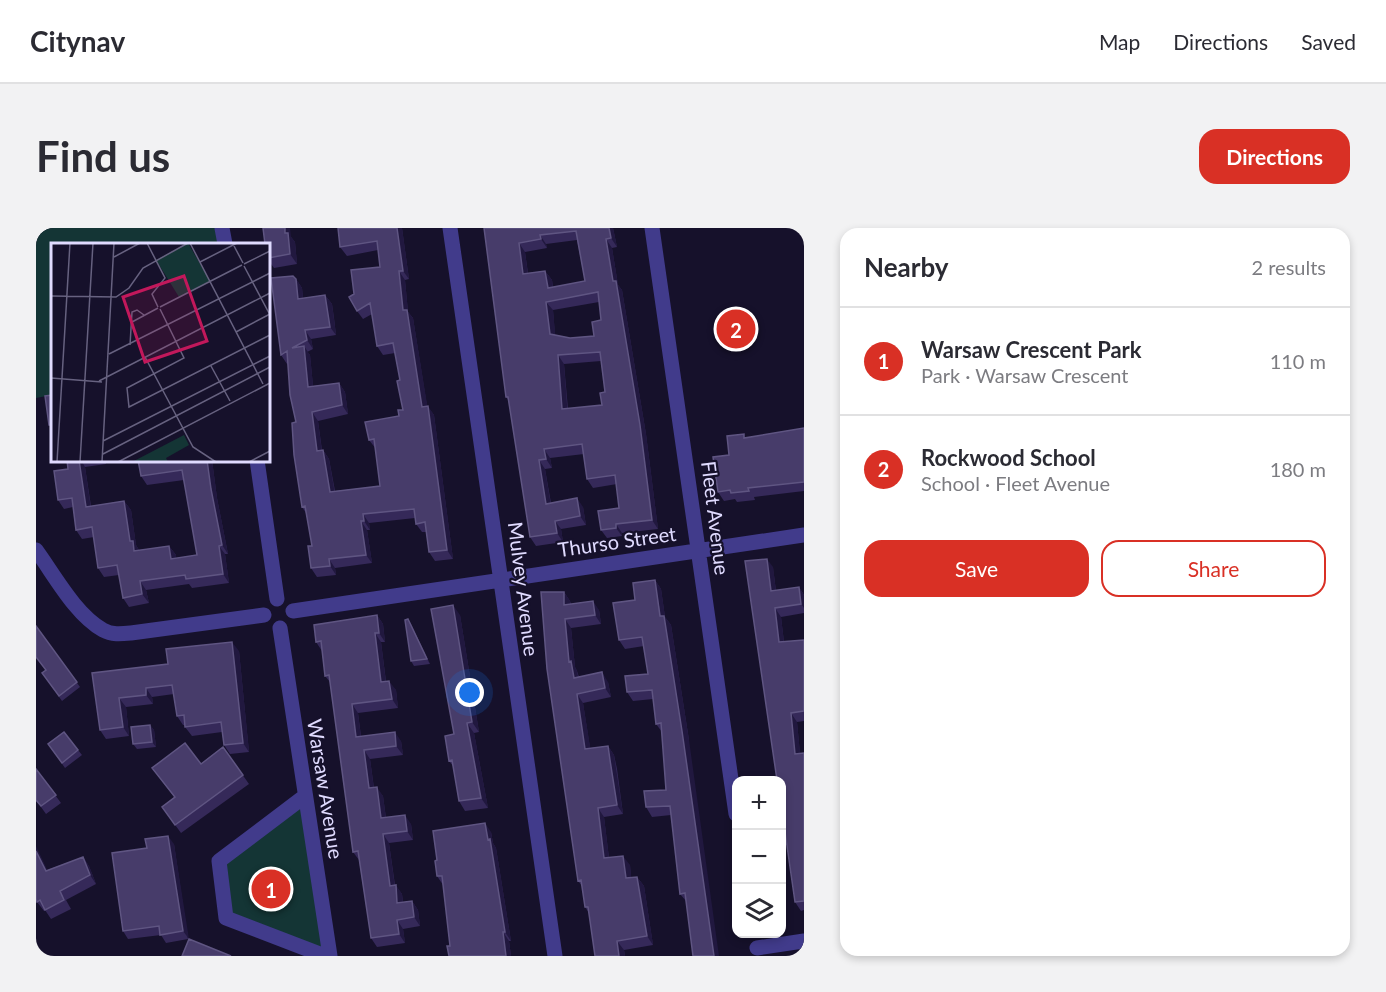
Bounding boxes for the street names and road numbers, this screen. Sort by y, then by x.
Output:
street label: Fleet Avenue [697,459,735,576]
street label: Mulvey Avenue [504,520,544,657]
street label: Thurso Street [556,521,677,561]
street label: Warsaw Avenue [303,717,349,860]

